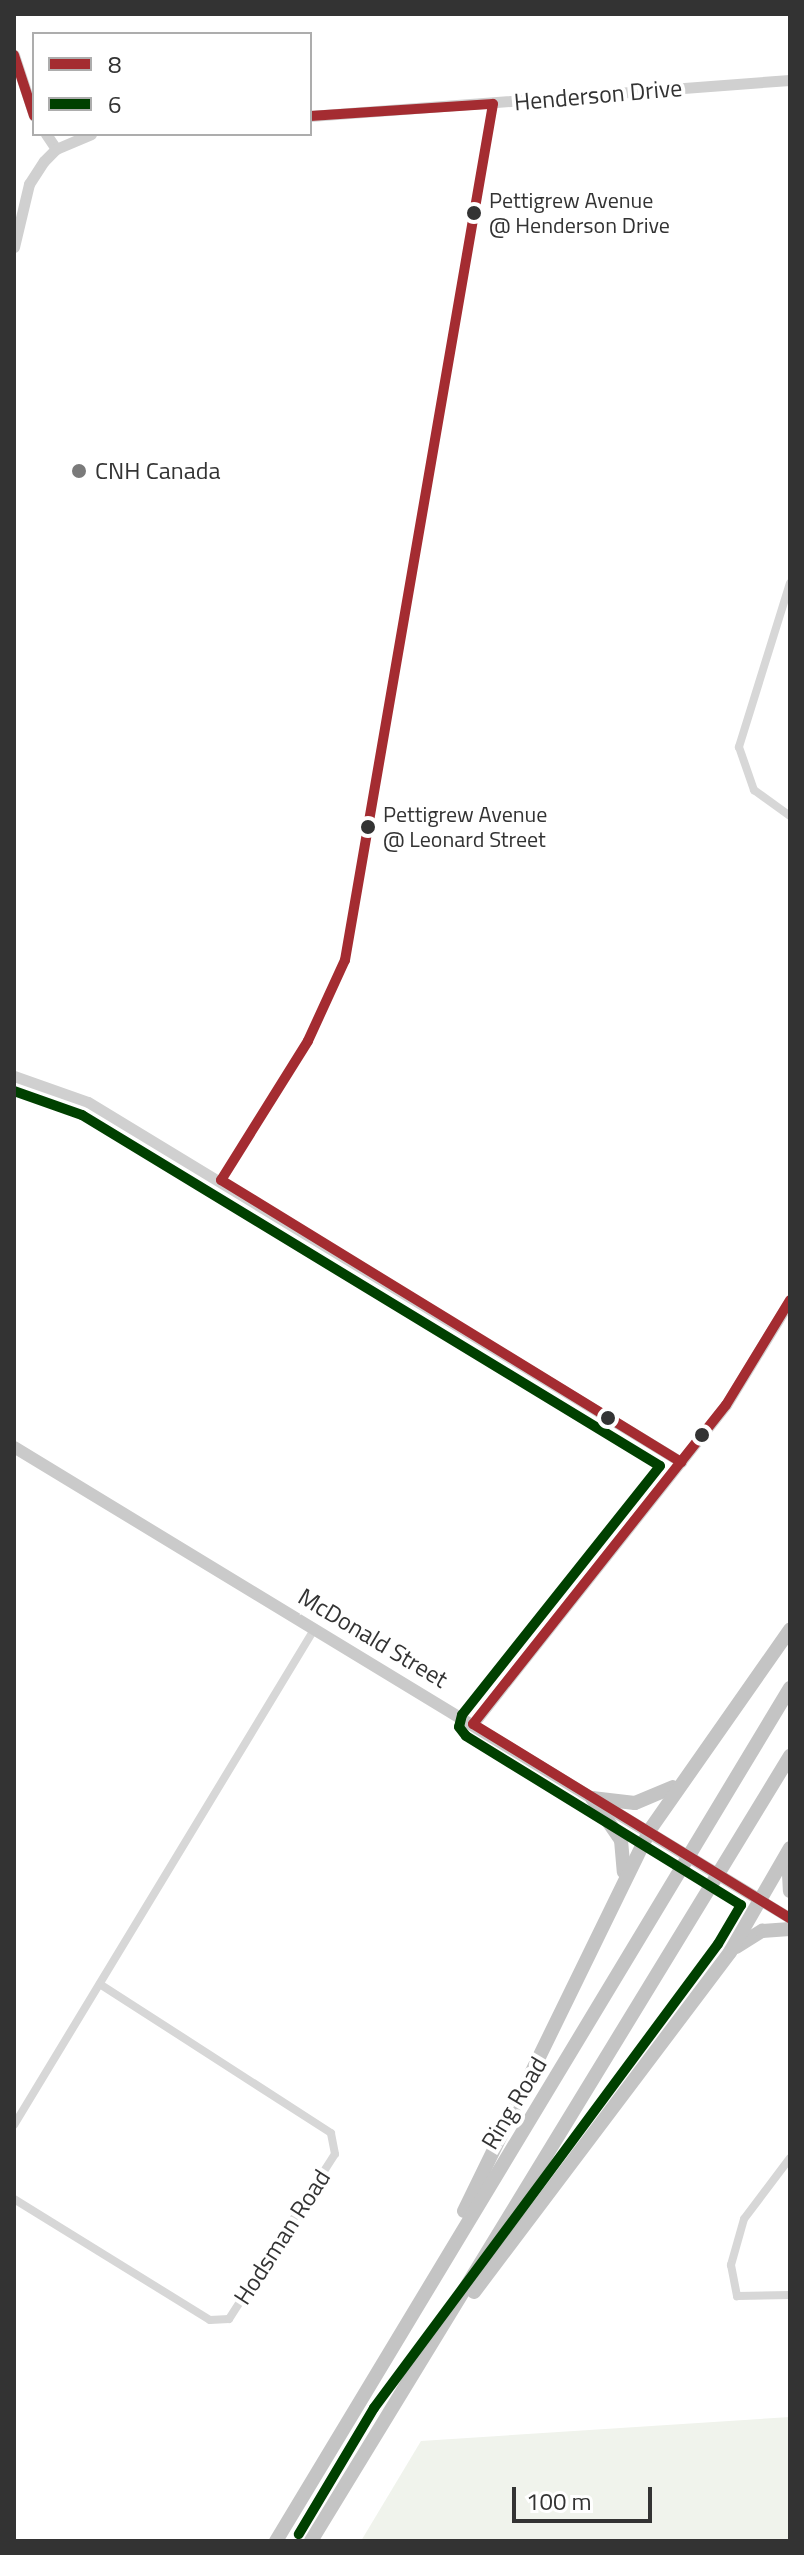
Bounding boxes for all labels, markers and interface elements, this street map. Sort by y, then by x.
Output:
legend [32,32,312,136]
text: 8 [108,46,121,82]
street label: Henderson Drive [513,73,683,117]
text: 6 [108,86,121,122]
place label: Pettigrew Avenue @ Henderson Drive [489,187,670,238]
marker: Pettigrew Avenue @ Henderson Drive [466,205,482,221]
place label: CNH Canada [95,457,220,485]
marker: CNH Canada [70,462,88,480]
place label: Pettigrew Avenue @ Leonard Street [383,801,547,852]
marker: Pettigrew Avenue @ Leonard Street [360,819,376,835]
unlabelled marker [600,1410,616,1426]
unlabelled marker [694,1427,710,1443]
street label: McDonald Street [293,1582,453,1694]
street label: Ring Road [475,2052,553,2154]
street label: Hodsman Road [228,2164,336,2310]
scale bar [516,2471,656,2521]
text: 100 m [526,2483,592,2519]

